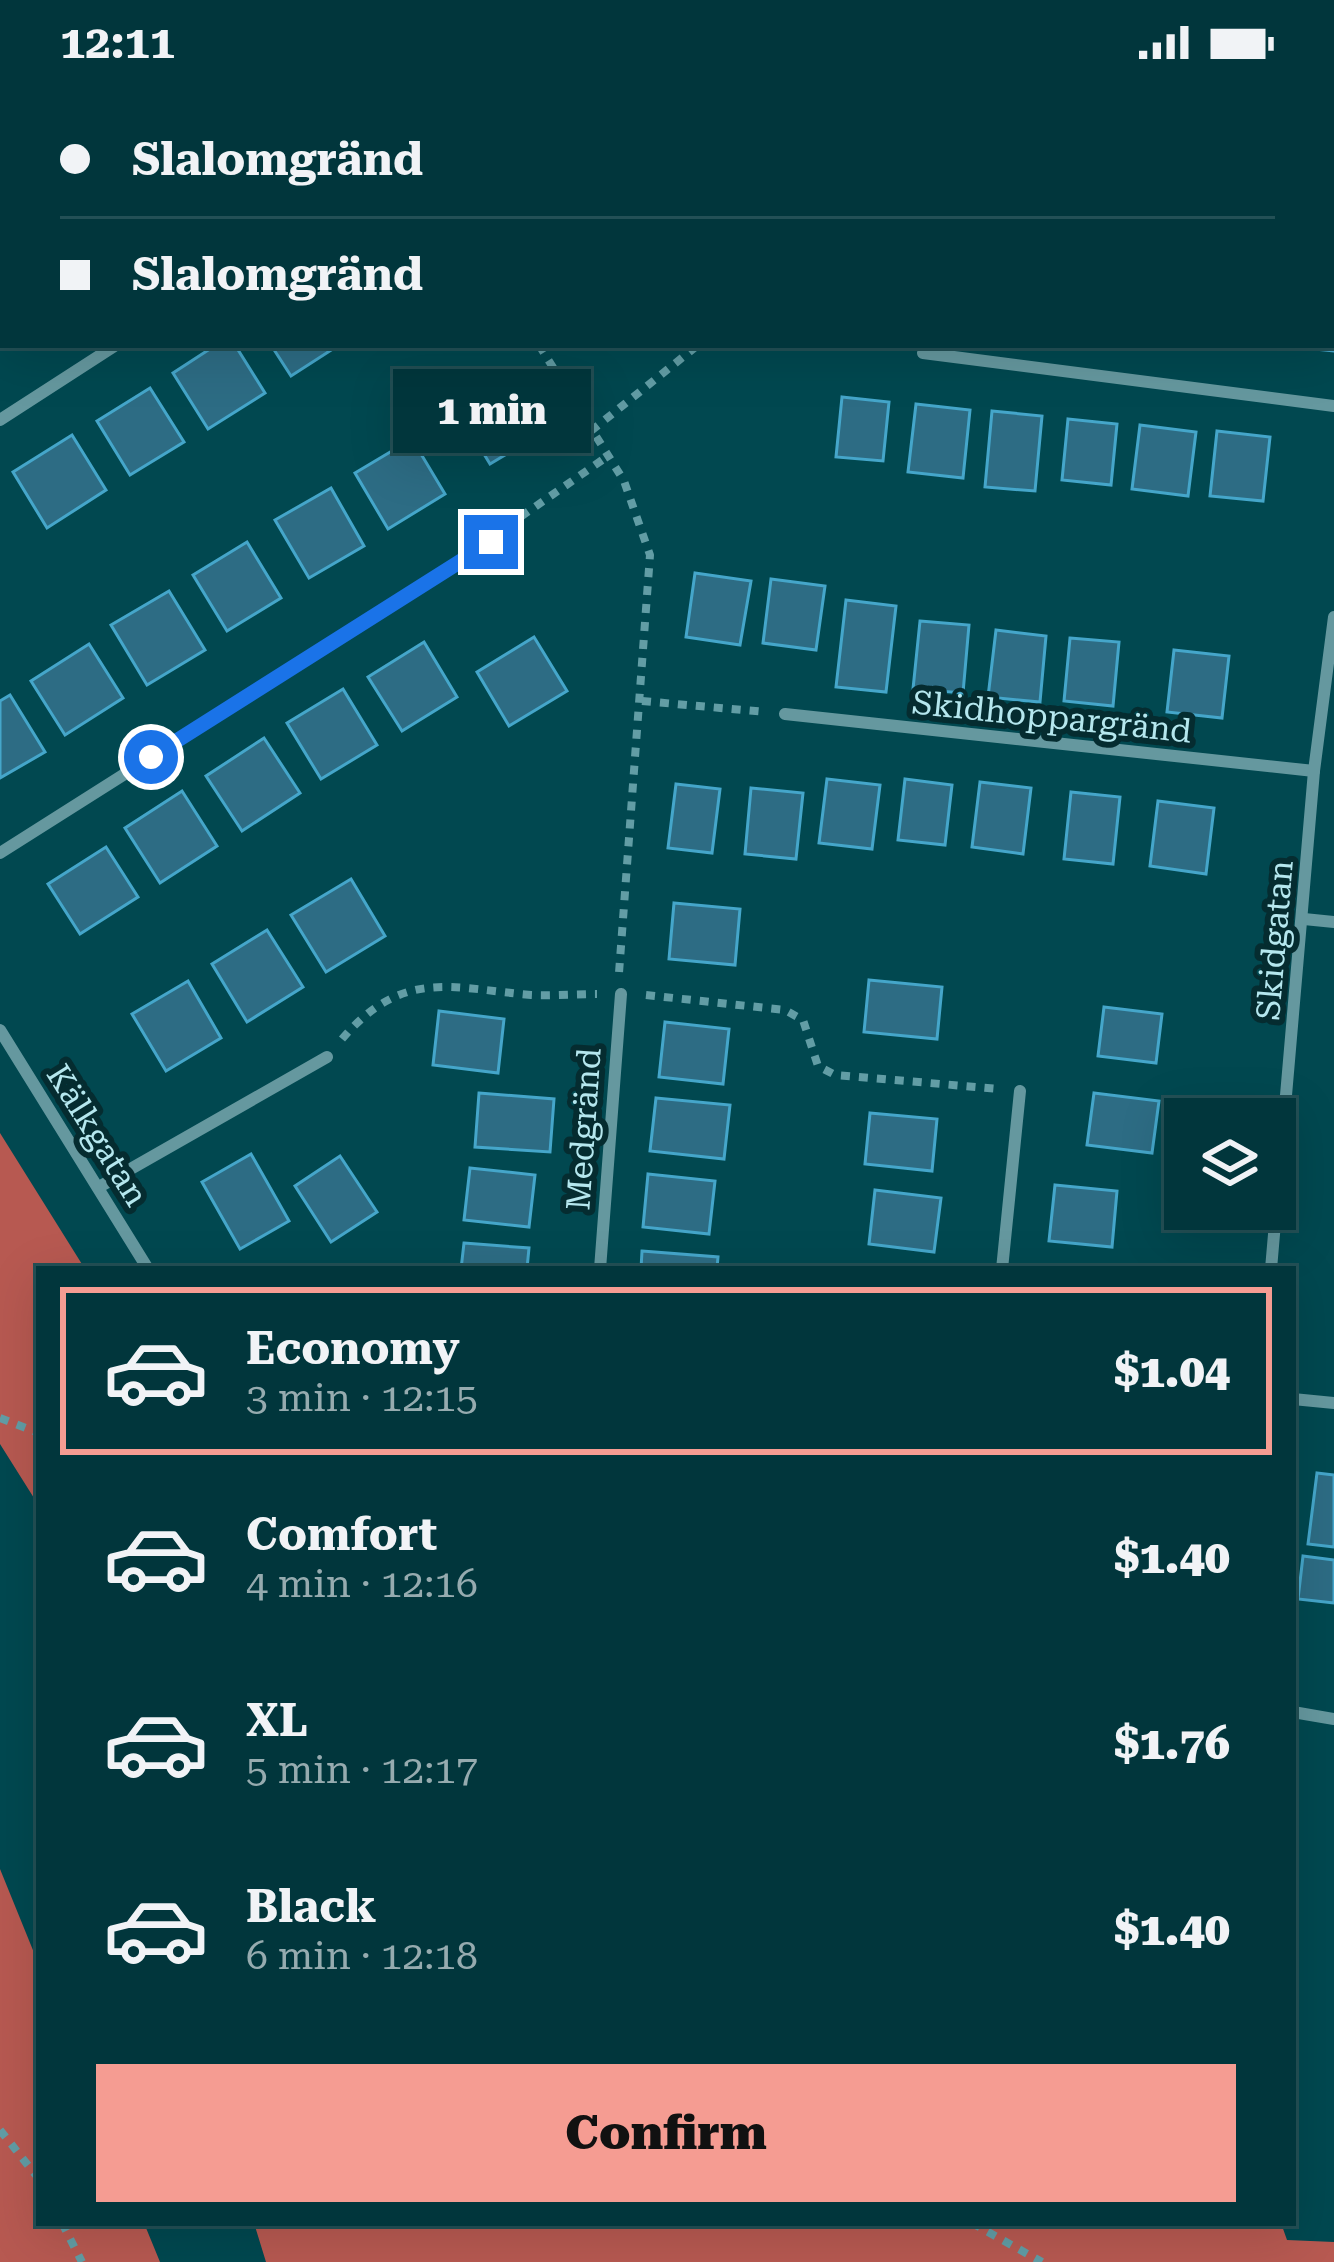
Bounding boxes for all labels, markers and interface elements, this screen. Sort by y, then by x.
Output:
text: 12:11 [60,16,175,69]
text: Slalomgränd [132,133,423,186]
text: Slalomgränd [132,248,423,301]
callout: 1 min [392,368,590,452]
text: 1 min [437,388,547,434]
route end [464,515,518,569]
street label: Skidhoppargränd [910,682,1194,751]
route start [124,730,178,784]
street label: Skidgatan [1248,859,1301,1022]
street label: Medgränd [558,1046,609,1212]
street label: Kälkgatan [39,1057,156,1213]
map controls [1164,1098,1296,1230]
button: layers [1164,1098,1296,1230]
icon: car [102,1317,210,1425]
text: Economy [246,1322,460,1375]
text: $1.04 [1114,1345,1230,1398]
text: 3 min · 12:15 [246,1375,478,1421]
icon: car [102,1503,210,1611]
text: Comfort [246,1508,437,1561]
text: $1.40 [1114,1531,1230,1584]
text: 4 min · 12:16 [246,1561,478,1607]
icon: car [102,1689,210,1797]
text: XL [246,1694,308,1747]
text: $1.76 [1114,1717,1230,1770]
text: 5 min · 12:17 [246,1747,478,1793]
icon: car [102,1875,210,1983]
text: Black [246,1880,376,1933]
text: $1.40 [1114,1903,1230,1956]
text: 6 min · 12:18 [246,1933,478,1979]
button: Confirm [96,2064,1236,2202]

